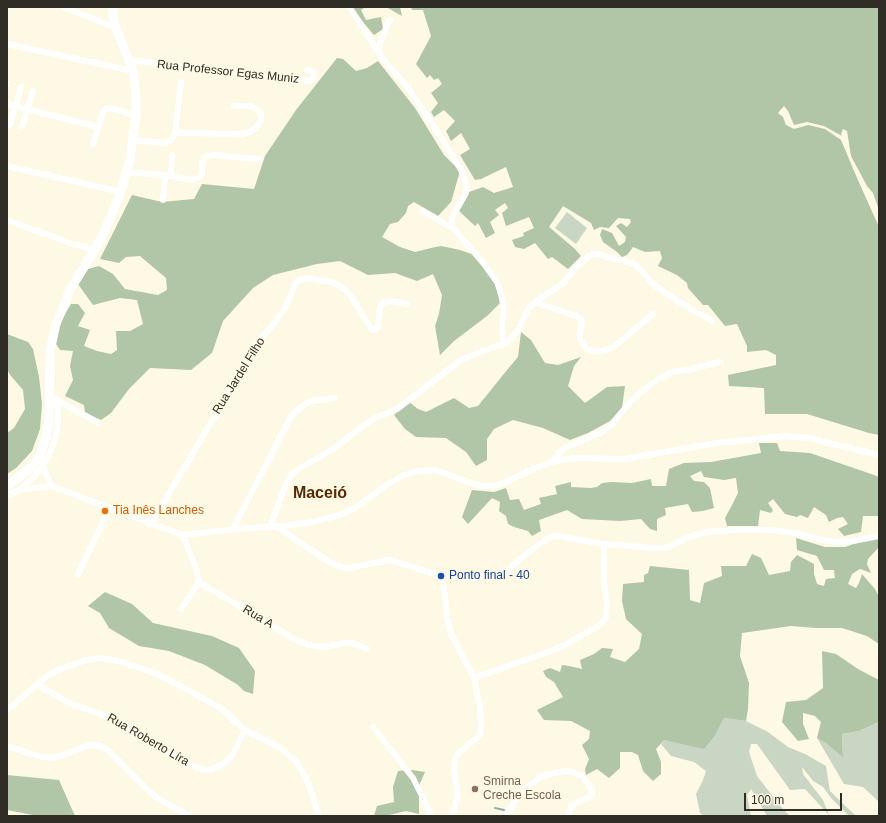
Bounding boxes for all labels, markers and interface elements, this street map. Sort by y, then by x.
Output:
street label: Rua Professor Egas Muniz [156,57,300,87]
street label: Rua Jardel Filho [210,335,268,417]
district label: Maceió [293,484,347,504]
place label: Tia Inês Lanches [113,504,204,518]
marker: Tia Inês Lanches [100,506,110,516]
place label: Ponto final - 40 [449,569,530,583]
marker: Ponto final - 40 [436,571,446,581]
street label: Rua A [240,602,276,632]
street label: Rua Roberto Líra [105,711,191,769]
place label: Smirna Creche Escola [483,775,561,803]
marker: Smirna Creche Escola [470,784,480,794]
scale bar [746,785,844,811]
text: 100 m [751,793,784,807]

